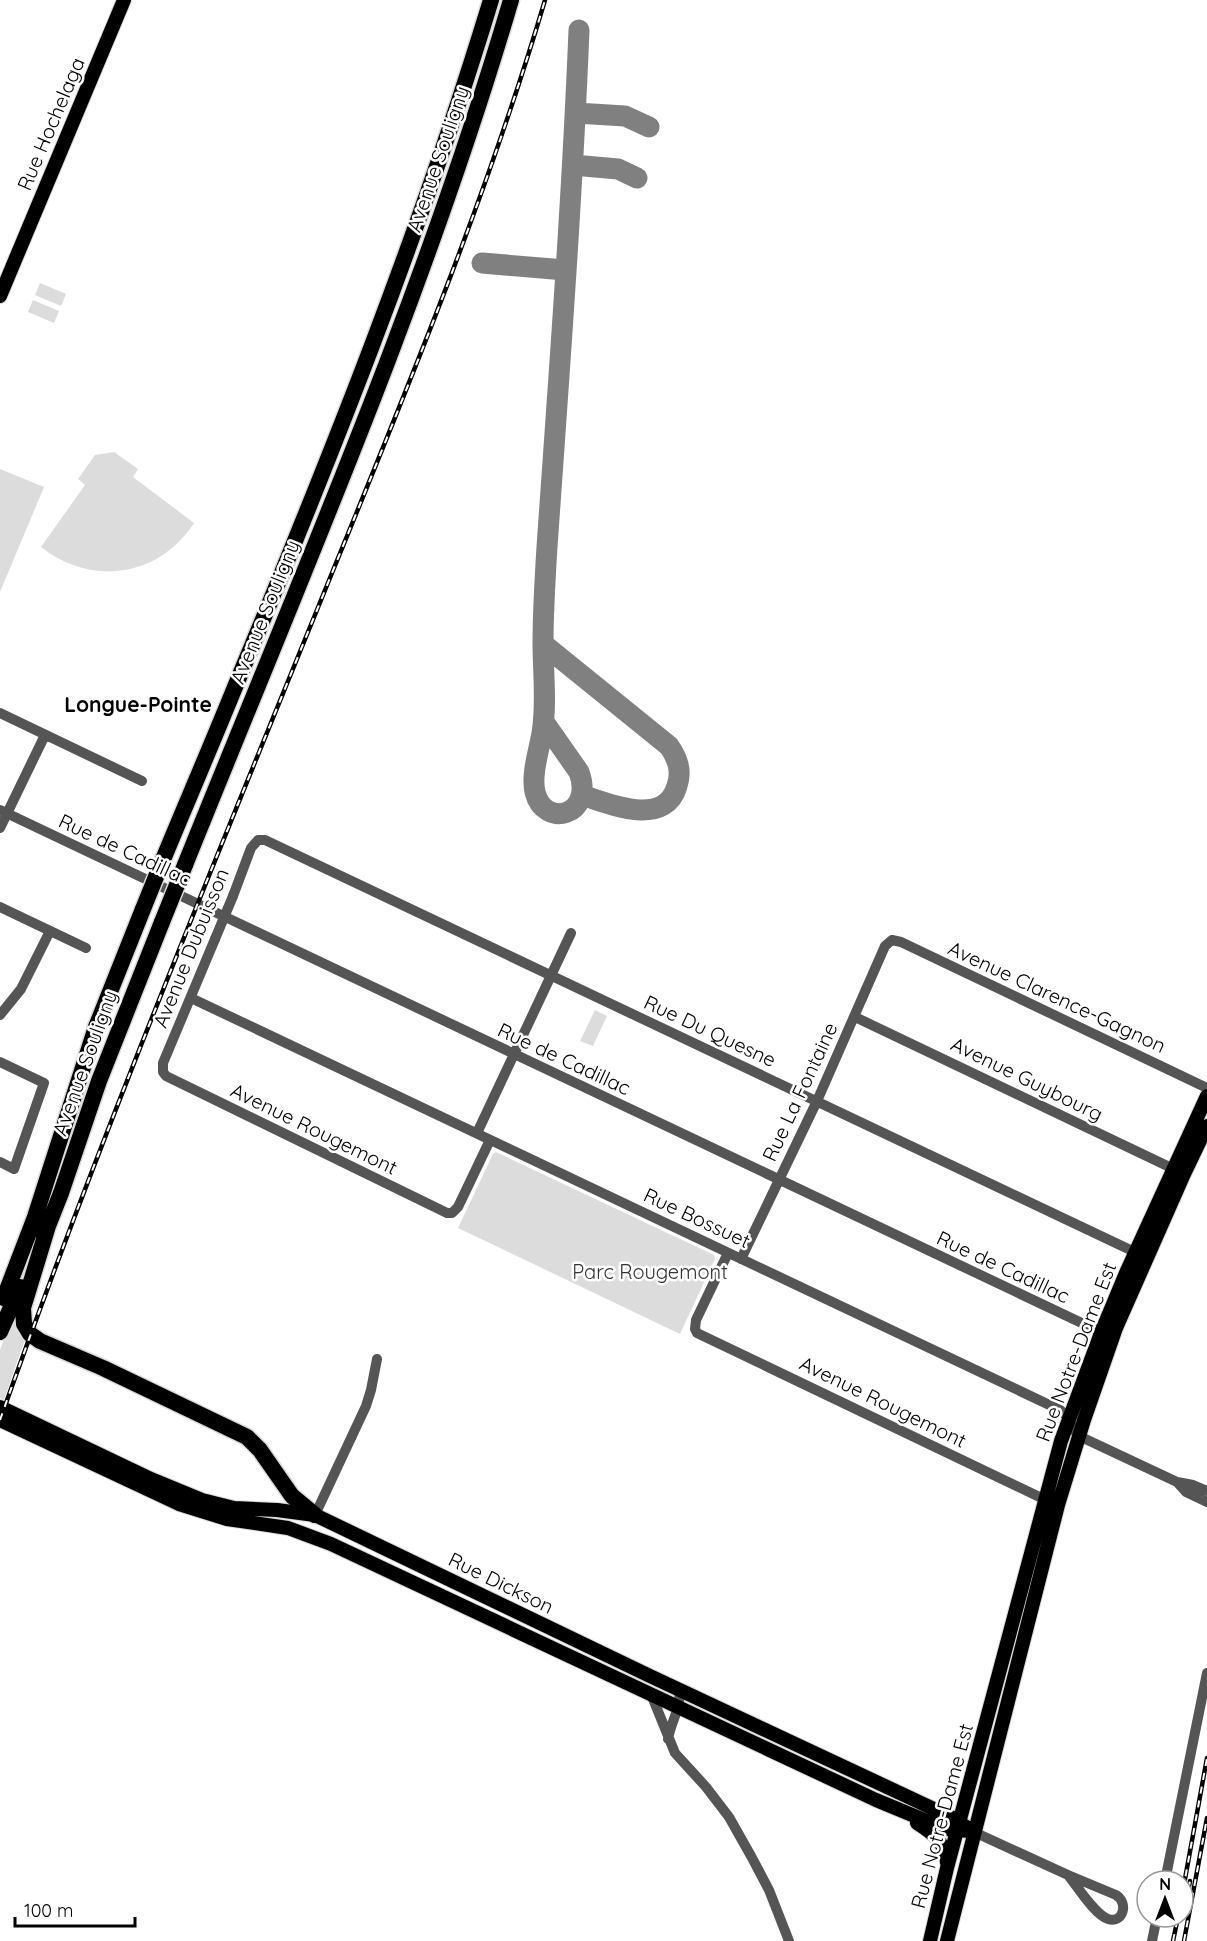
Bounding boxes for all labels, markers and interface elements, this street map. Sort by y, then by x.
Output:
street label: Rue Hochelaga [11,54,90,194]
street label: Avenue Souligny [401,83,474,235]
street label: Avenue Souligny [224,536,305,687]
district label: Longue-Pointe [64,691,212,717]
street label: Rue de Cadillac [55,808,196,891]
street label: Avenue Dubuisson [147,864,234,1031]
street label: Avenue Clarence-Gagnon [944,935,1170,1058]
street label: Avenue Souligny [47,987,122,1139]
street label: Rue Du Quesne [640,989,780,1072]
street label: Rue de Cadillac [494,1017,635,1100]
street label: Rue La Fontaine [756,1018,843,1165]
street label: Avenue Guybourg [947,1031,1107,1126]
street label: Avenue Rougemont [227,1077,402,1180]
street label: Rue Bossuet [640,1182,755,1253]
street label: Rue de Cadillac [933,1225,1074,1308]
street label: Rue Notre-Dame Est [1030,1258,1121,1445]
park label: Parc Rougemont [572,1259,728,1284]
street label: Avenue Rougemont [796,1350,971,1453]
street label: Rue Dickson [445,1546,558,1619]
street label: Rue Notre-Dame Est [905,1721,978,1911]
north arrow [1135,1869,1195,1929]
text: N [1159,1874,1171,1894]
scale bar [15,1890,135,1928]
text: 100 m [24,1899,73,1922]

